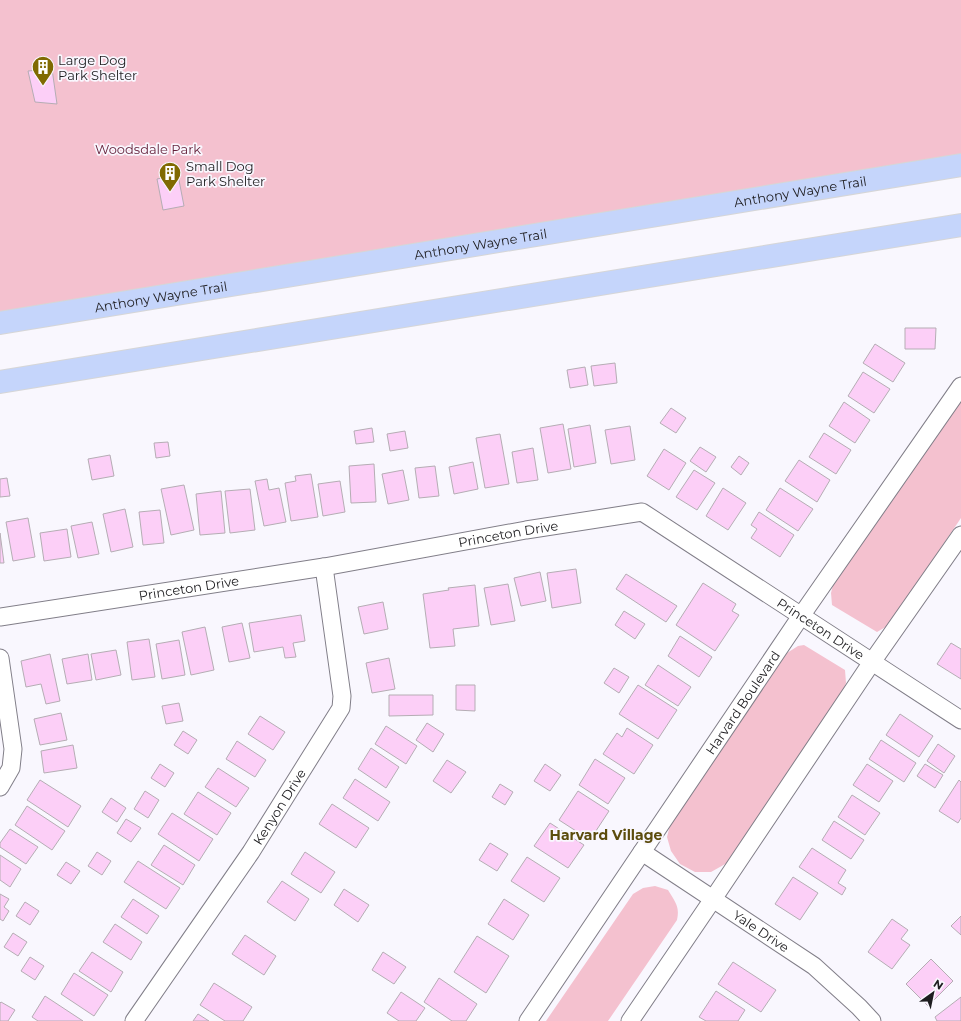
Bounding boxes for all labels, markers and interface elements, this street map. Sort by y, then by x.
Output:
place label: Large Dog Park Shelter [58,52,137,83]
building icon: Large Dog Park Shelter [30,54,56,87]
park label: Woodsdale Park [95,141,201,157]
place label: Small Dog Park Shelter [186,158,265,189]
building icon: Small Dog Park Shelter [157,160,183,193]
street label: Anthony Wayne Trail [733,173,868,210]
street label: Anthony Wayne Trail [413,225,548,263]
street label: Anthony Wayne Trail [93,278,228,315]
street label: Princeton Drive [457,517,559,550]
street label: Princeton Drive [138,572,240,603]
street label: Princeton Drive [774,594,868,663]
street label: Harvard Boulevard [702,648,783,758]
street label: Kenyon Drive [250,766,309,848]
district label: Harvard Village [550,826,663,844]
street label: Yale Drive [730,907,792,955]
north arrow [913,973,953,1013]
text: N [931,976,946,993]

